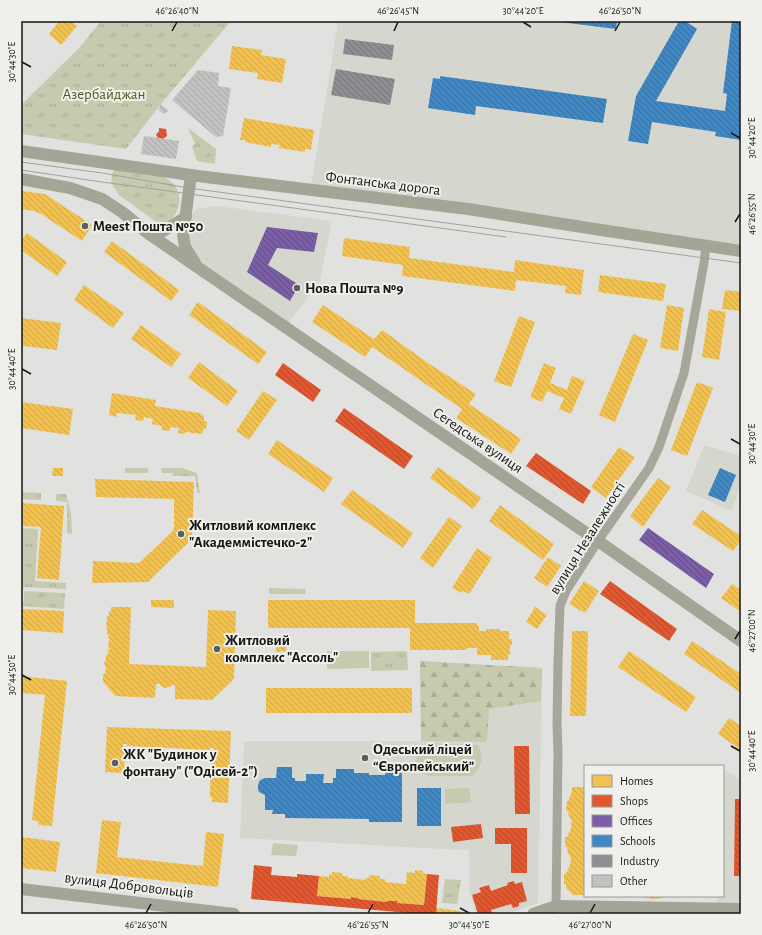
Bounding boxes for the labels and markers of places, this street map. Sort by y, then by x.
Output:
place label: Meest Пошта №50 [93,219,203,234]
marker: Meest Пошта №50 [80,221,90,231]
place label: Нова Пошта №9 [305,281,403,296]
marker: Нова Пошта №9 [292,283,302,293]
place label: Житловий комплекс "Академмістечко-2" [189,518,316,550]
marker: Житловий комплекс "Академмістечко-2" [176,529,186,539]
place label: Житловий комплекс "Ассоль" [225,633,338,665]
marker: Житловий комплекс "Ассоль" [212,644,222,654]
place label: Одеський ліцей “Європейський” [373,742,475,774]
place label: ЖК "Будинок у фонтану" ("Одісей-2") [123,747,258,779]
marker: Одеський ліцей “Європейський” [360,753,370,763]
marker: ЖК "Будинок у фонтану" ("Одісей-2") [110,758,120,768]

